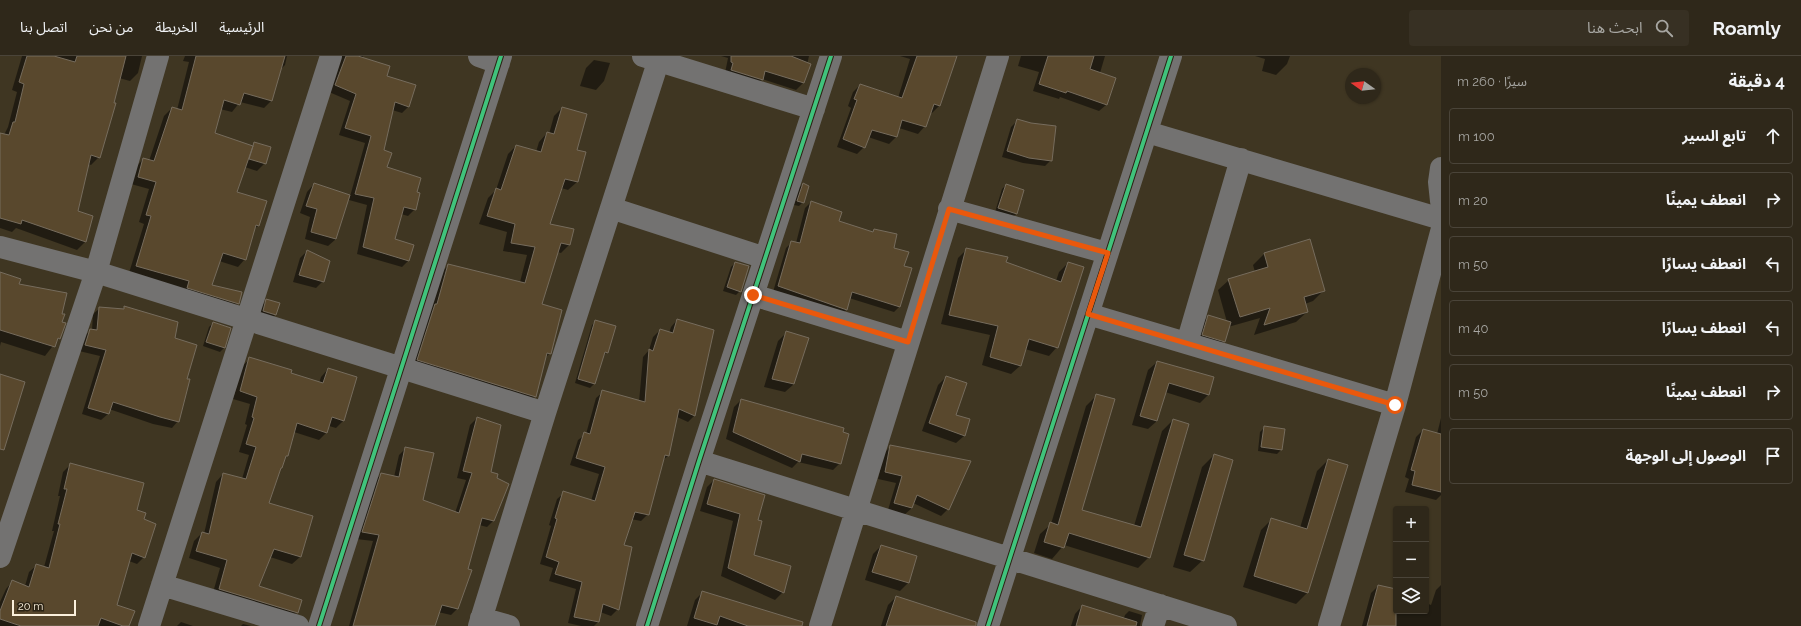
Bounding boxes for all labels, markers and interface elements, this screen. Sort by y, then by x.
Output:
search box [1409,10,1689,46]
icon: search [1653,17,1675,39]
text: Roamly [1713,17,1781,39]
text: اتصل بنا [20,19,67,35]
text: من نحن [89,19,133,35]
text: الخريطة [155,19,197,35]
text: الرئيسية [219,19,264,35]
text: ابحث هنا [1587,19,1643,37]
north arrow [1345,68,1381,104]
text: 4 دقيقة [1728,71,1785,91]
text: سيرًا · 260 m [1457,74,1527,89]
icon: ahead [1762,125,1784,147]
text: تابع السير [1682,127,1746,145]
text: 100 m [1458,129,1495,144]
icon: right [1762,189,1784,211]
text: انعطف يمينًا [1666,191,1746,209]
text: 20 m [1458,193,1488,208]
icon: left [1762,253,1784,275]
text: انعطف يسارًا [1662,255,1746,273]
text: 50 m [1458,257,1488,272]
route end [744,286,762,304]
icon: left [1762,317,1784,339]
text: انعطف يسارًا [1662,319,1746,337]
text: 40 m [1458,321,1488,336]
icon: right [1762,381,1784,403]
text: انعطف يمينًا [1666,383,1746,401]
text: 50 m [1458,385,1488,400]
route start [1386,396,1404,414]
icon: arrive [1762,445,1784,467]
text: الوصول إلى الوجهة [1626,447,1746,465]
map controls [1393,506,1429,614]
button: + [1393,506,1429,542]
button: − [1393,542,1429,578]
button: layers [1393,578,1429,614]
scale bar [12,598,76,617]
text: 20 m [18,600,43,613]

